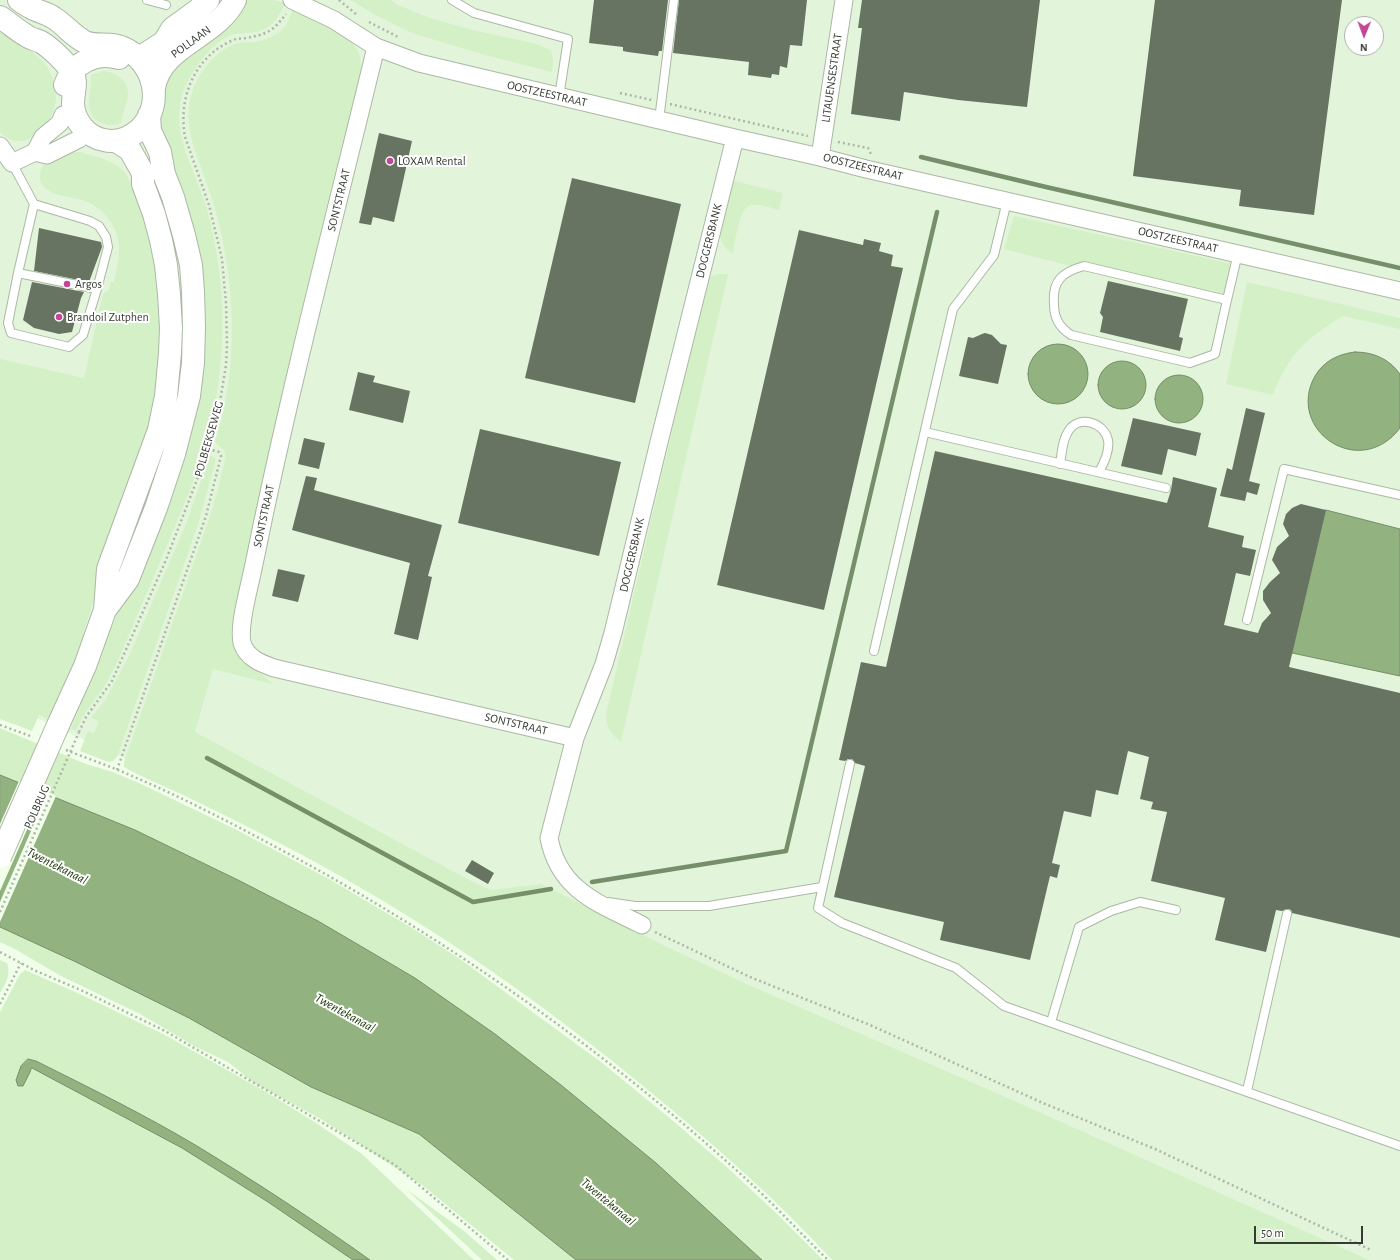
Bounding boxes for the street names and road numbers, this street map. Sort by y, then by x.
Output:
street label: POLLAAN [168,23,214,61]
street label: LITAUENSESTRAAT [819,32,845,124]
street label: OOSTZEESTRAAT [506,78,588,110]
street label: OOSTZEESTRAAT [822,150,904,184]
street label: SONTSTRAAT [324,167,354,233]
street label: DOGGERSBANK [693,202,725,280]
street label: OOSTZEESTRAAT [1137,224,1219,256]
street label: POLBEEKSEWEG [191,399,227,479]
street label: SONTSTRAAT [250,483,278,549]
street label: DOGGERSBANK [616,516,648,594]
street label: SONTSTRAAT [483,710,549,738]
street label: POLBRUG [21,783,53,831]

